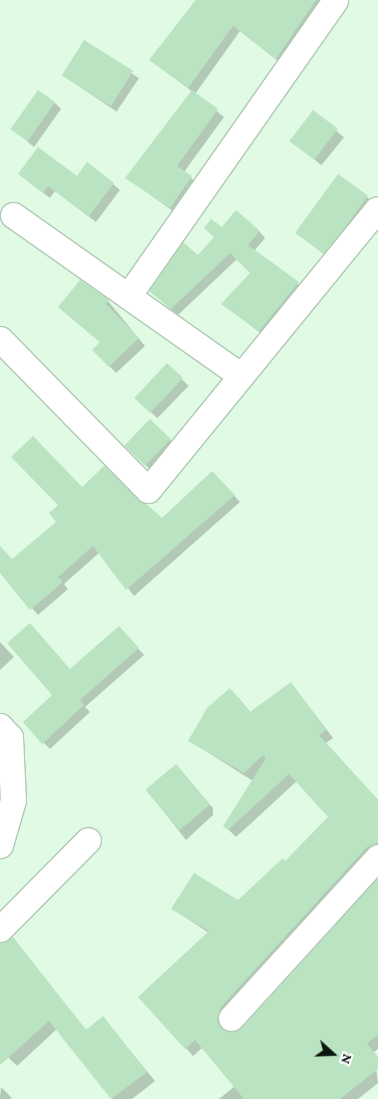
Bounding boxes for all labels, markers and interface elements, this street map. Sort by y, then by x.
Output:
north arrow [308,1029,358,1079]
text: N [338,1052,356,1066]

